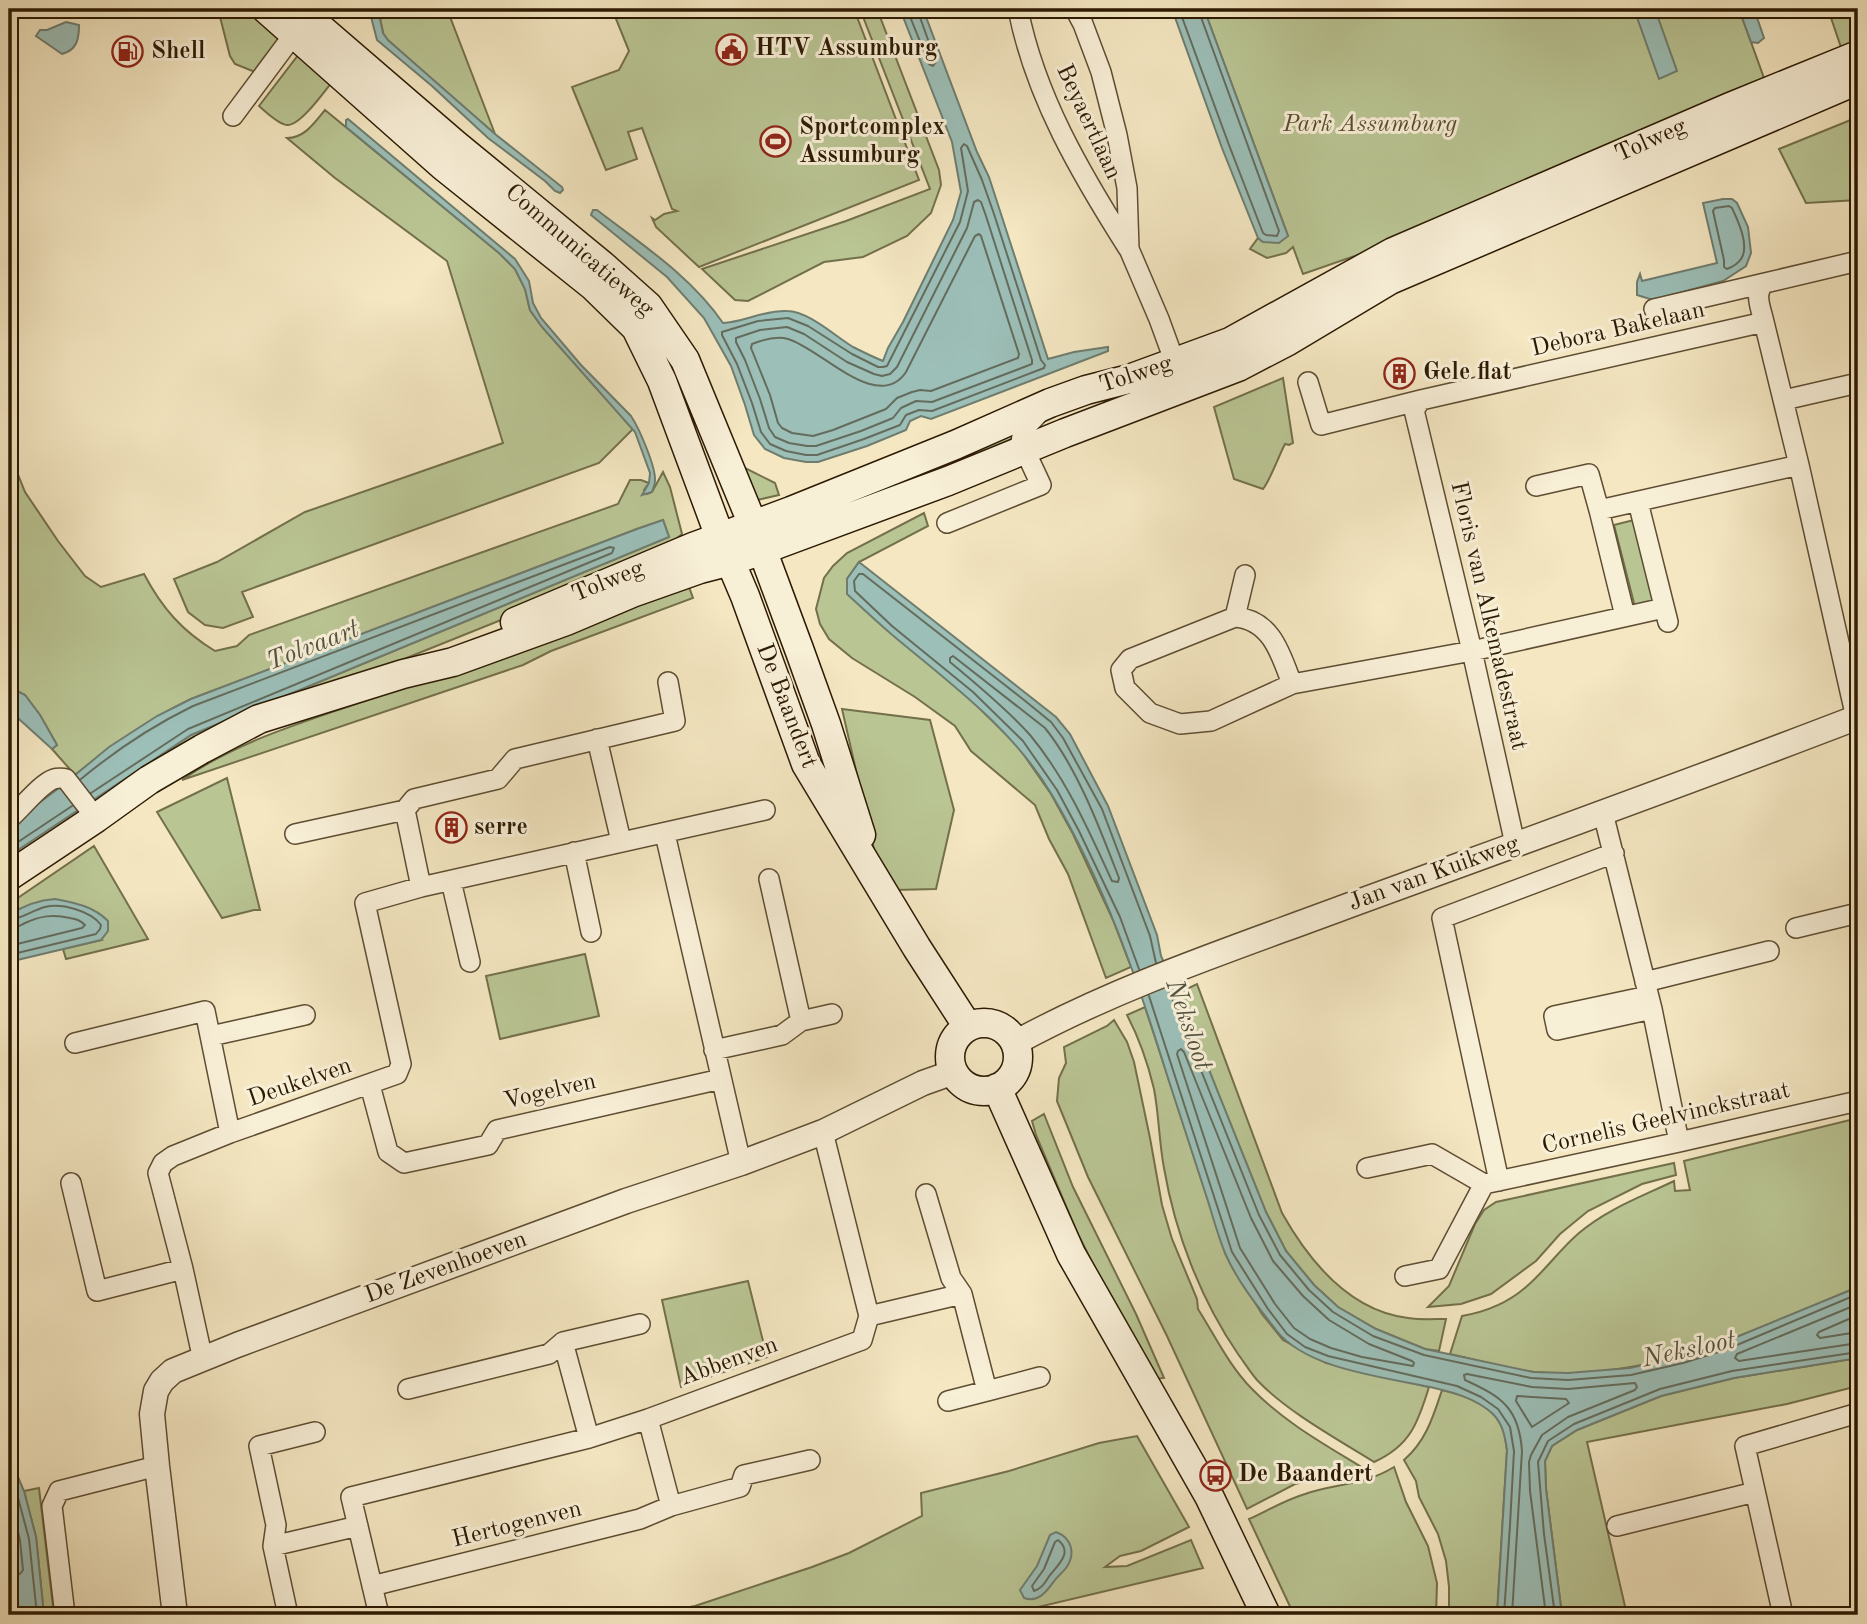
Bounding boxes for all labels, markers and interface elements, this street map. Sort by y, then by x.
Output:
public building icon: HTV Assumburg [715,32,749,66]
fuel station icon: Shell [111,35,145,69]
place label: HTV Assumburg [755,37,939,61]
place label: Shell [151,40,205,64]
street label: Beyaertlaan [1051,61,1125,183]
park label: Park Assumburg [1282,113,1458,137]
street label: Tolweg [1612,115,1690,167]
place label: Sportcomplex Assumburg [799,116,945,168]
sports icon: Sportcomplex Assumburg [759,125,793,159]
street label: Communicatieweg [500,180,658,322]
street label: Debora Bakelaan [1529,298,1707,362]
street label: Tolweg [1096,352,1176,398]
building icon: Gele flat [1383,356,1417,390]
place label: Gele flat [1423,361,1512,385]
street label: Floris van Alkemadestraat [1445,479,1531,753]
street label: Tolweg [569,557,647,607]
water label: Tolvaart [263,616,364,676]
street label: De Baandert [751,640,821,772]
building icon: serre [434,811,468,845]
place label: serre [474,816,528,840]
street label: Jan van Kuikweg [1346,832,1522,916]
water label: Neksloot [1160,975,1216,1075]
street label: Deukelven [245,1054,355,1112]
street label: Vogelven [501,1070,599,1114]
street label: Cornelis Geelvinckstraat [1540,1079,1792,1159]
street label: De Zevenhoeven [362,1228,530,1308]
water label: Neksloot [1639,1327,1739,1373]
street label: Abbenven [677,1333,781,1391]
bus stop icon: De Baandert [1198,1458,1232,1492]
place label: De Baandert [1238,1463,1373,1487]
street label: Hertogenven [450,1497,584,1553]

